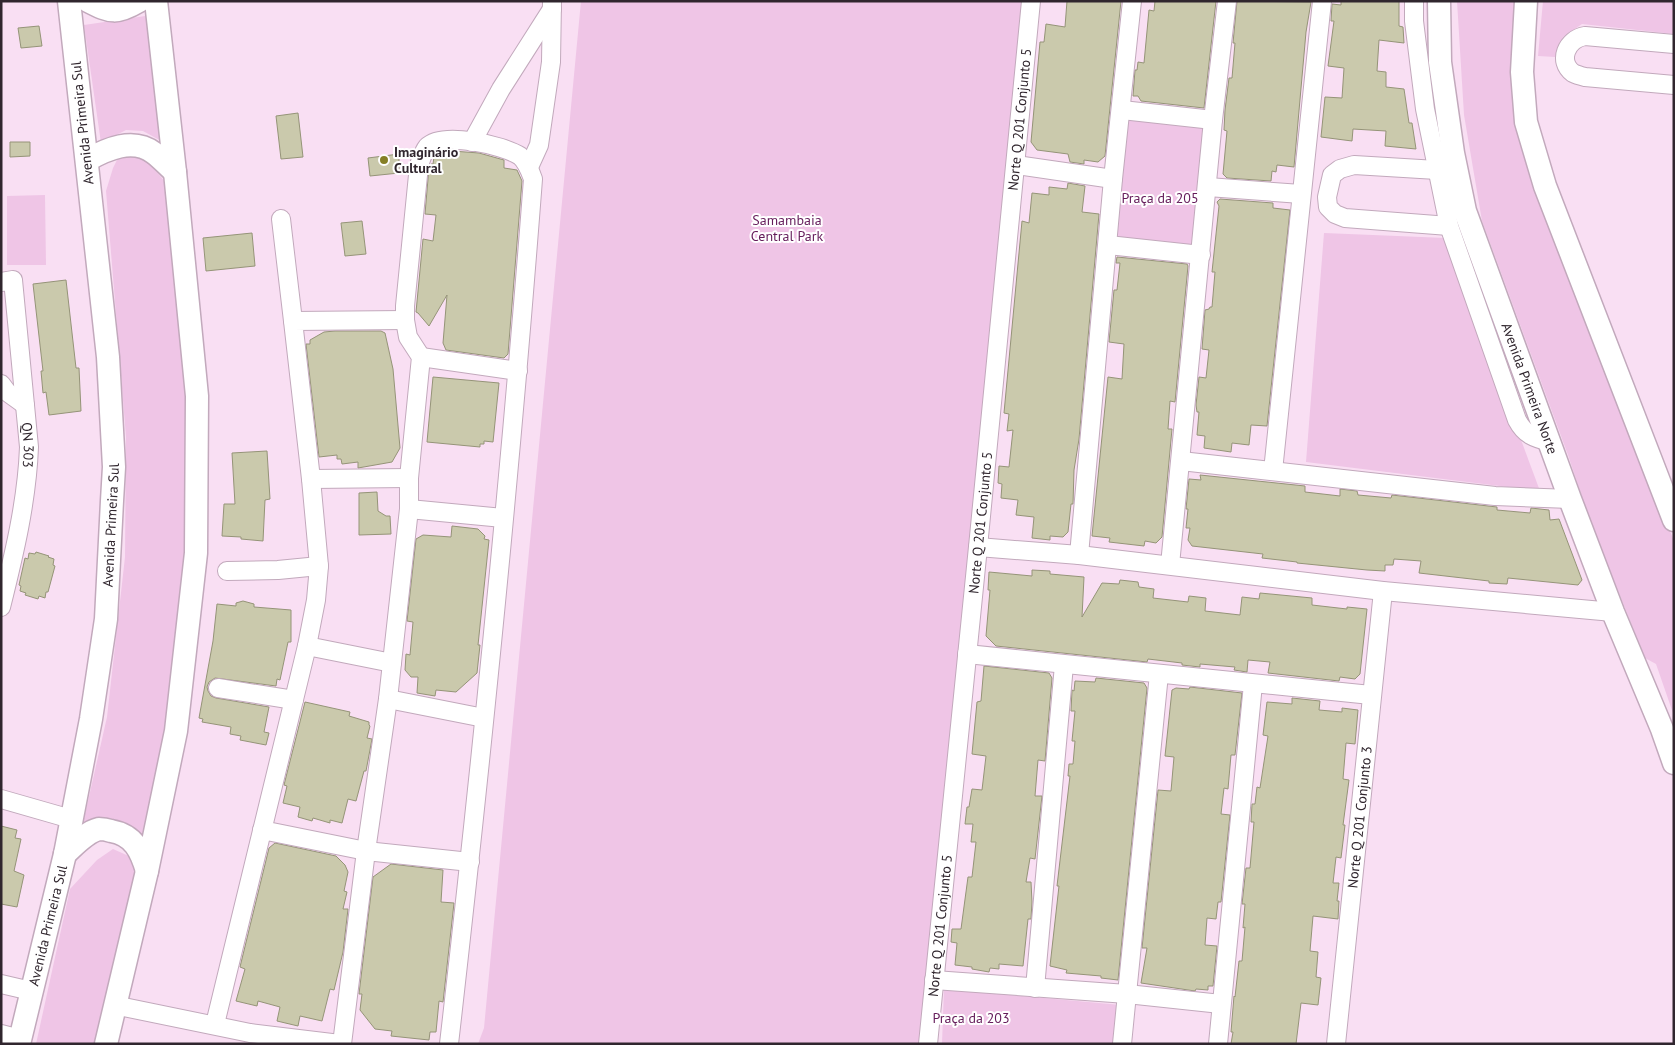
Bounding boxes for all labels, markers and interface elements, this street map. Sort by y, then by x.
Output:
street label: Norte Q 201 Conjunto 5 [1004,48,1035,191]
street label: Avenida Primeira Sul [67,61,97,185]
place label: Imaginário Cultural [394,143,459,177]
marker: Imaginário Cultural [378,154,390,166]
park label: Praça da 205 [1121,189,1199,207]
park label: Samambaia Central Park [751,211,823,245]
street label: Avenida Primeira Norte [1497,320,1562,457]
street label: QN 303 [18,421,38,469]
street label: Norte Q 201 Conjunto 5 [964,451,996,595]
street label: Avenida Primeira Sul [99,463,123,587]
street label: Norte Q 201 Conjunto 3 [1343,745,1376,889]
street label: Norte Q 201 Conjunto 5 [924,854,956,998]
street label: Avenida Primeira Sul [24,863,71,988]
park label: Praça da 203 [932,1009,1010,1027]

